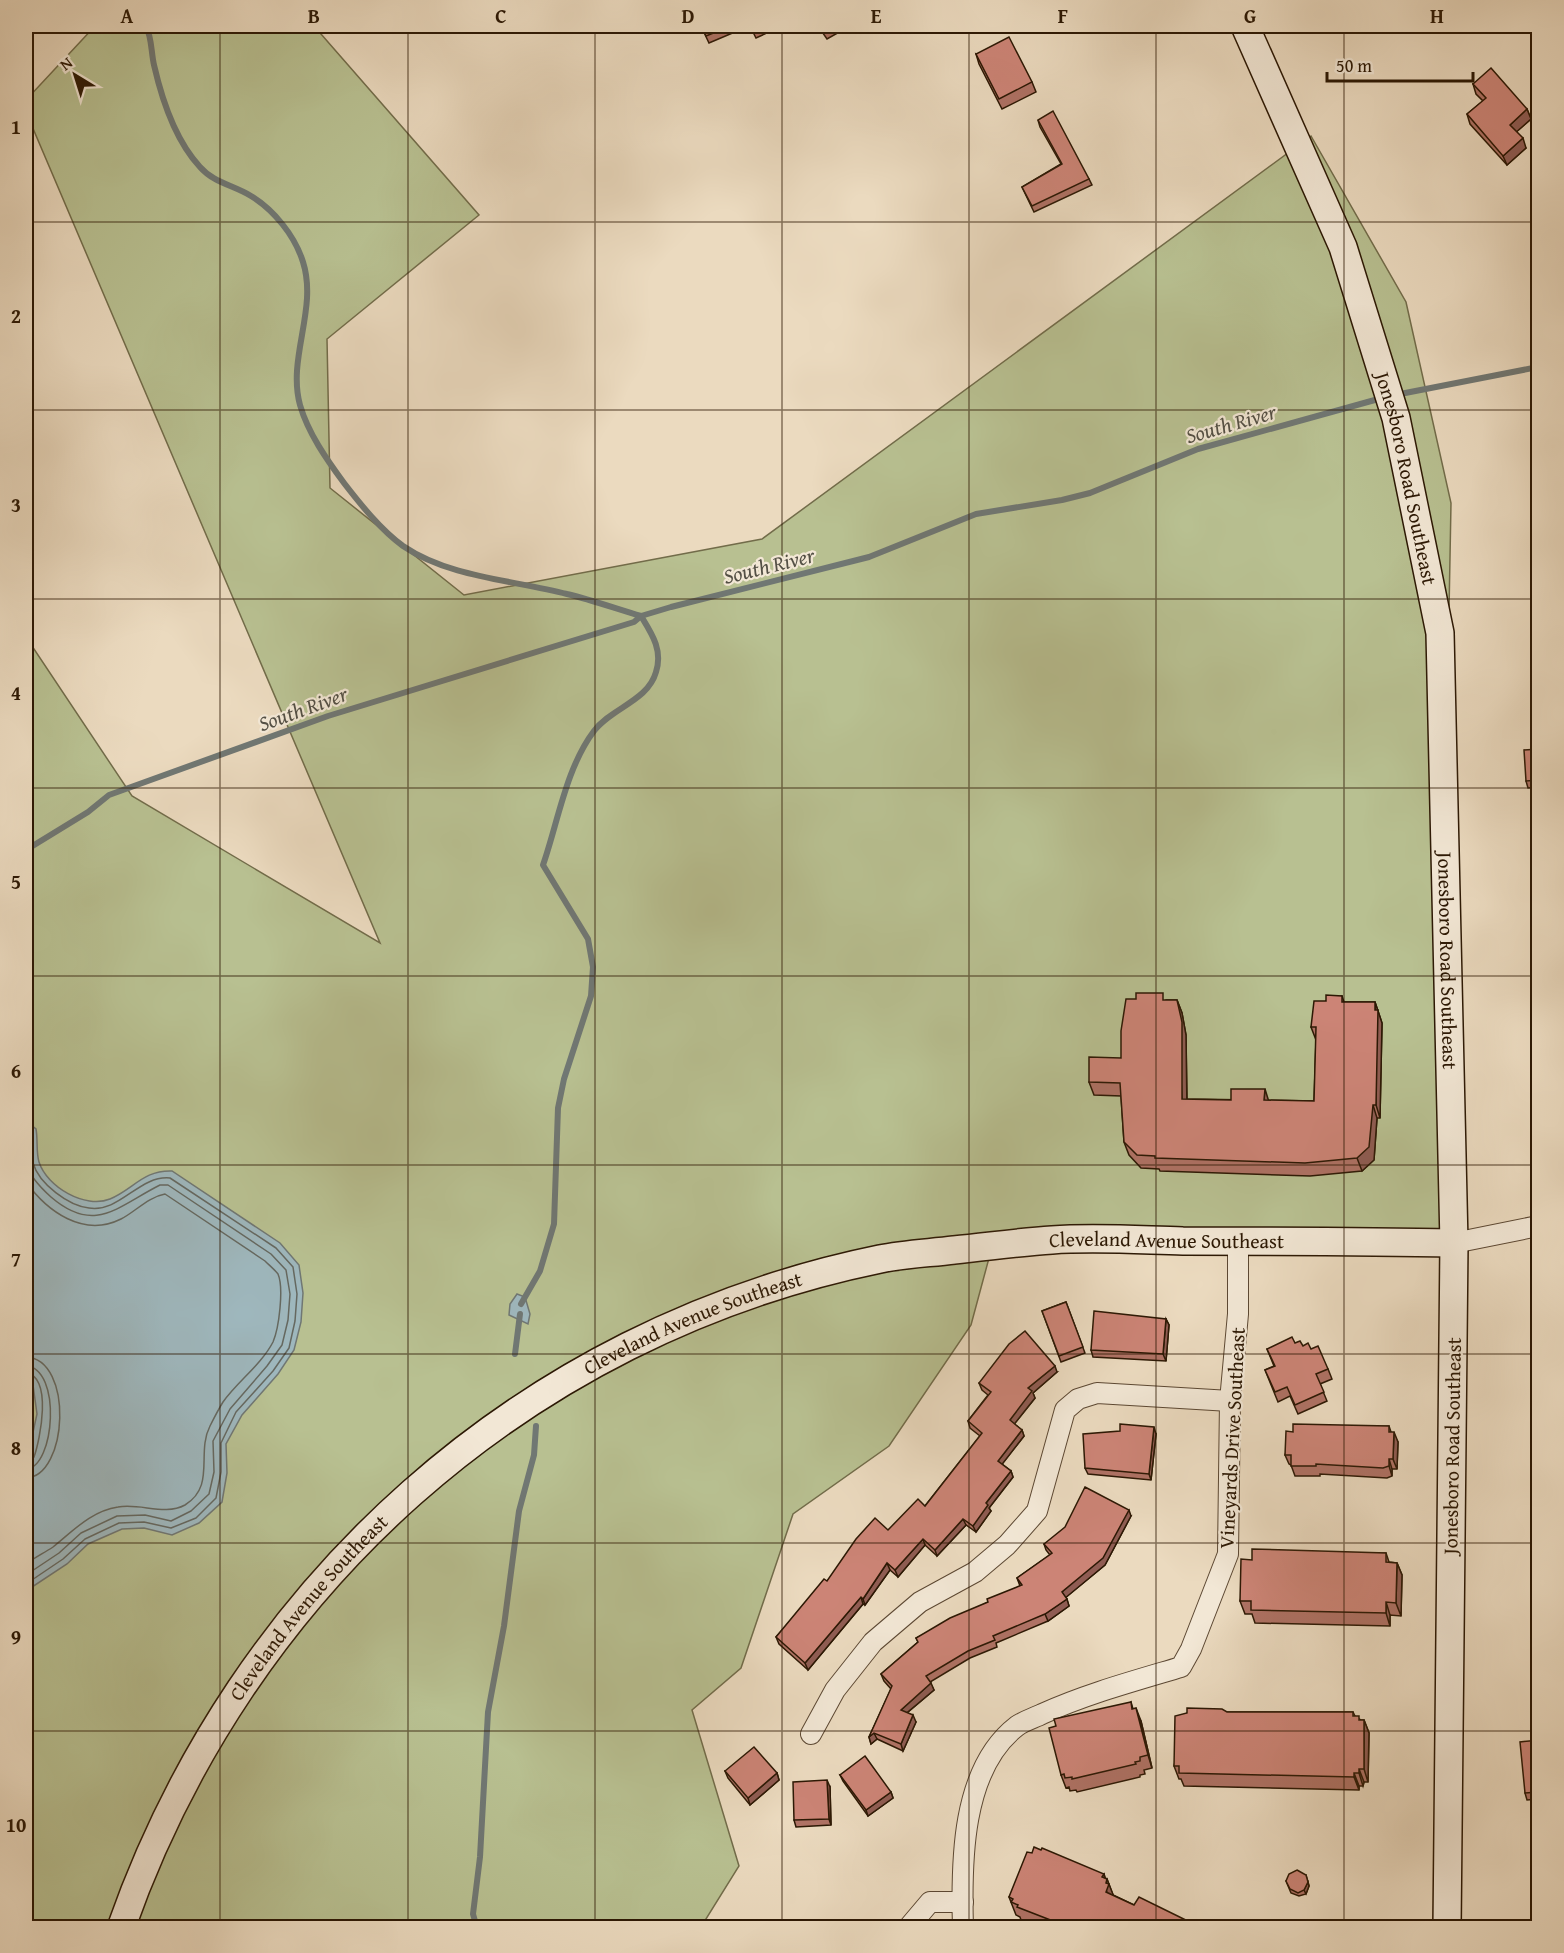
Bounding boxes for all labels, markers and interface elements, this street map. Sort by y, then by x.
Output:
text: A [121,1,134,30]
text: B [308,1,320,30]
text: C [495,1,507,30]
text: D [681,1,695,30]
text: E [871,1,882,30]
text: F [1058,1,1068,30]
text: G [1244,1,1256,30]
text: H [1430,1,1444,30]
north arrow [45,45,105,105]
scale bar [1327,45,1472,83]
text: N [54,50,78,76]
text: 50 m [1336,52,1372,79]
text: 1 [11,112,21,141]
text: 2 [11,301,21,330]
street label: Jonesboro Road Southeast [1368,365,1445,587]
water label: South River [1182,395,1281,451]
text: 3 [11,490,21,519]
water label: South River [720,539,819,592]
text: 4 [11,678,21,707]
water label: South River [254,678,353,739]
street label: Jonesboro Road Southeast [1431,849,1465,1070]
text: 5 [11,867,21,896]
text: 6 [11,1056,21,1085]
street label: Cleveland Avenue Southeast [1048,1224,1284,1255]
text: 7 [11,1244,21,1273]
street label: Cleveland Avenue Southeast [578,1264,805,1381]
street label: Vineyards Drive Southeast [1211,1327,1252,1549]
street label: Jonesboro Road Southeast [1435,1337,1468,1558]
text: 8 [11,1433,21,1462]
street label: Cleveland Avenue Southeast [222,1507,394,1706]
text: 9 [11,1622,21,1651]
text: 10 [6,1810,26,1839]

